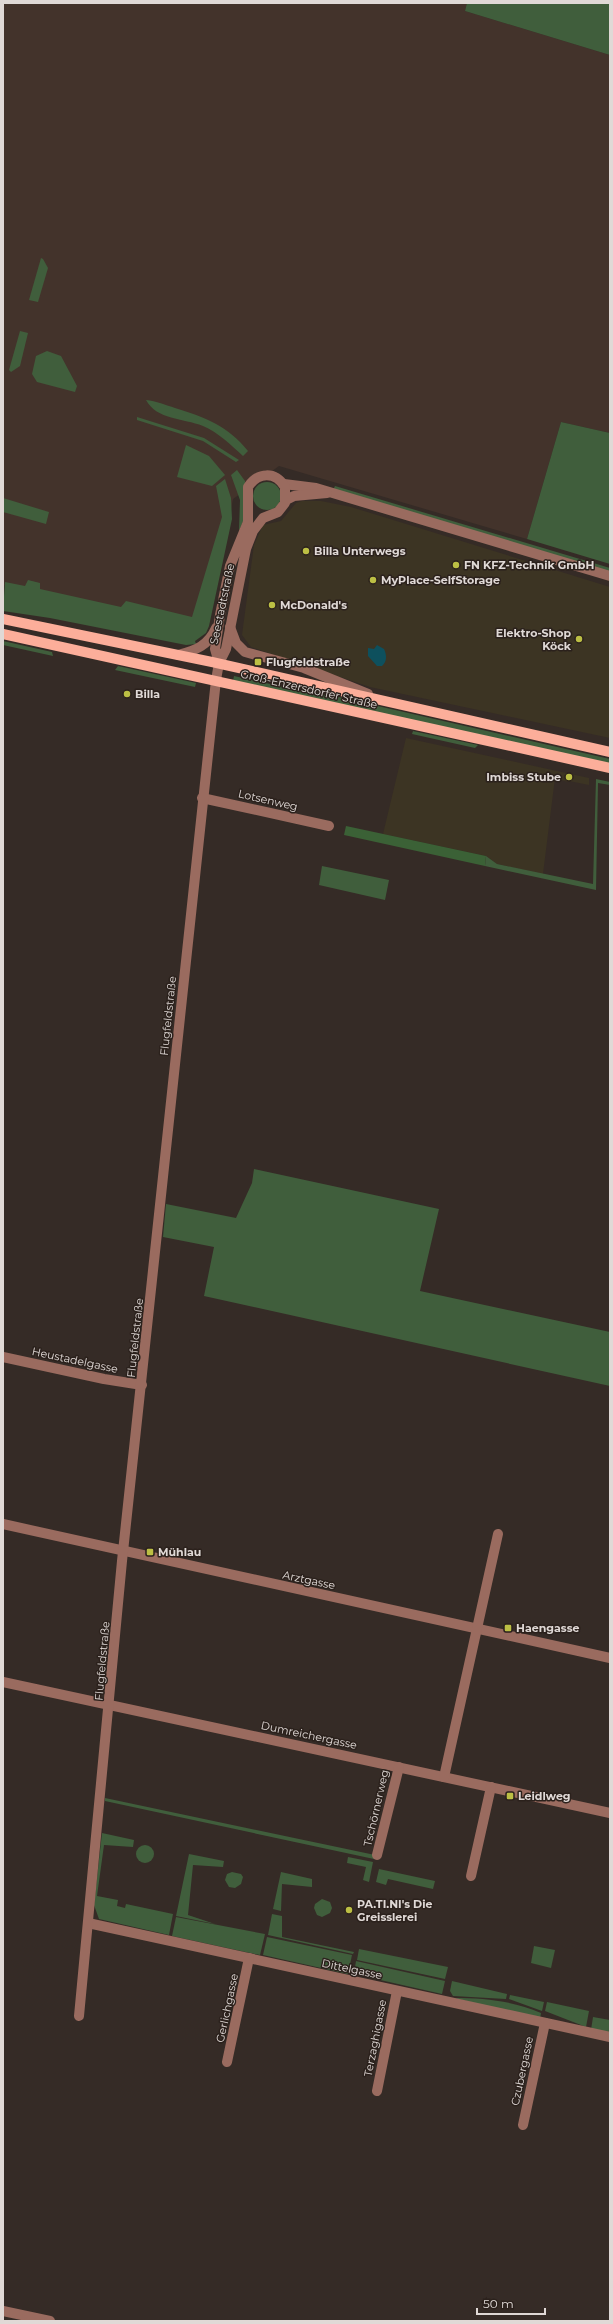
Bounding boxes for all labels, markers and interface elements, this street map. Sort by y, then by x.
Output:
place label: Billa Unterwegs [314,544,406,558]
marker: Billa Unterwegs [301,546,311,556]
place label: FN KFZ-Technik GmbH [464,558,594,572]
marker: FN KFZ-Technik GmbH [451,560,461,570]
street label: Seestadtstraße [207,562,237,646]
place label: MyPlace-SelfStorage [381,573,500,587]
marker: MyPlace-SelfStorage [368,575,378,585]
place label: McDonald's [280,598,347,612]
marker: McDonald's [267,600,277,610]
place label: Elektro-Shop Köck [496,626,572,653]
marker: Elektro-Shop Köck [574,634,584,644]
place label: Flugfeldstraße [266,655,350,669]
marker: Flugfeldstraße [253,657,263,667]
street label: Groß-Enzersdorfer Straße [239,666,379,712]
place label: Billa [135,687,160,701]
marker: Billa [122,689,132,699]
place label: Imbiss Stube [486,770,561,784]
marker: Imbiss Stube [564,772,574,782]
street label: Lotsenweg [237,786,299,814]
street label: Flugfeldstraße [157,975,179,1056]
street label: Flugfeldstraße [124,1297,146,1378]
street label: Heustadelgasse [31,1344,120,1376]
place label: Mühlau [158,1545,201,1559]
marker: Mühlau [145,1547,155,1557]
street label: Arztgasse [281,1568,337,1592]
street label: Flugfeldstraße [92,1620,112,1701]
place label: Haengasse [516,1621,579,1635]
marker: Haengasse [503,1623,513,1633]
street label: Dumreichergasse [260,1718,359,1752]
street label: Tschörnerweg [360,1768,392,1848]
place label: Leidlweg [518,1789,571,1803]
marker: Leidlweg [505,1791,515,1801]
place label: PA.TI.NI's Die Greisslerei [357,1897,433,1924]
marker: PA.TI.NI's Die Greisslerei [344,1905,354,1915]
street label: Dittelgasse [320,1956,384,1982]
street label: Gerlichgasse [213,1972,241,2044]
street label: Terzaghigasse [361,1998,389,2078]
street label: Czubergasse [508,2035,536,2107]
scale bar [477,2290,545,2316]
text: 50 m [483,2296,514,2311]

